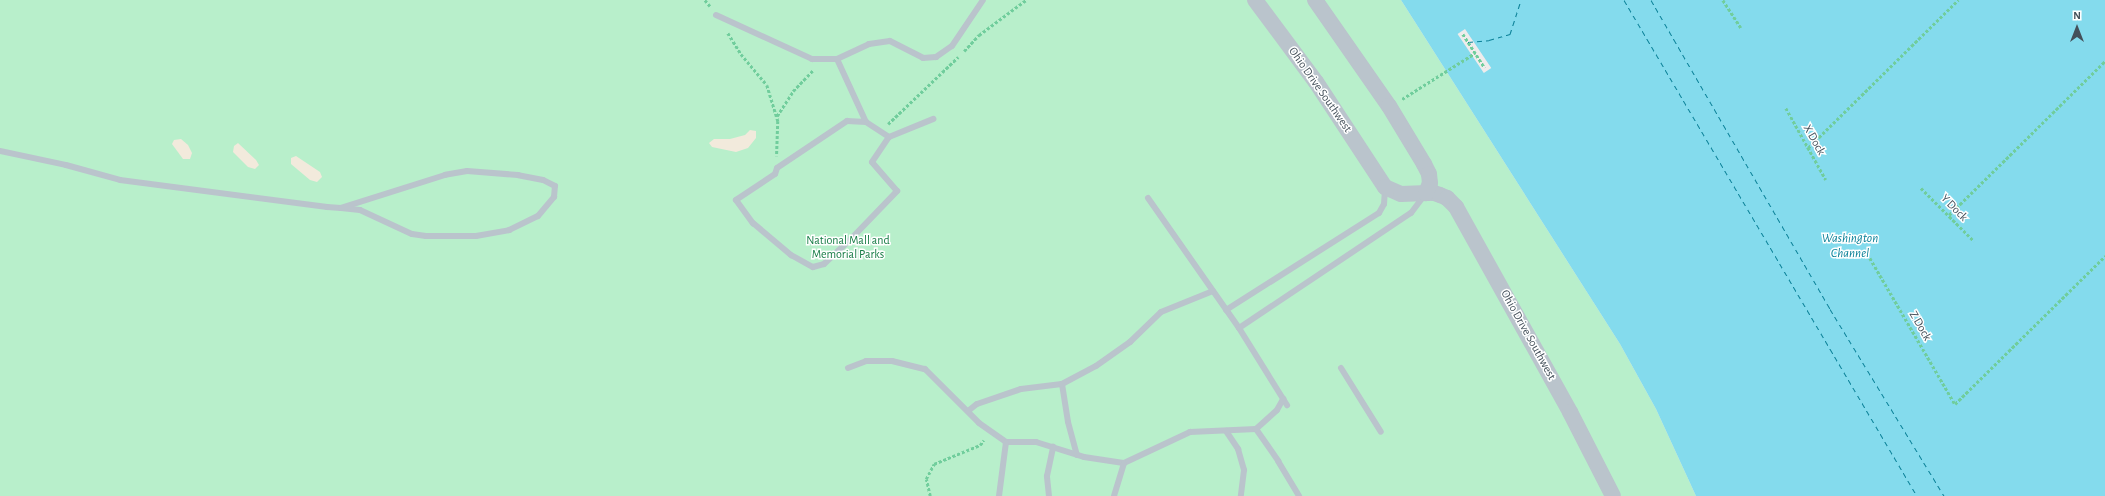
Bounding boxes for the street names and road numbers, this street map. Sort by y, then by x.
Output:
street label: Ohio Drive Southwest [1285,45,1355,135]
street label: X Dock [1800,122,1828,158]
street label: Y Dock [1938,192,1970,224]
street label: Ohio Drive Southwest [1497,288,1559,382]
street label: Z Dock [1906,309,1934,343]

